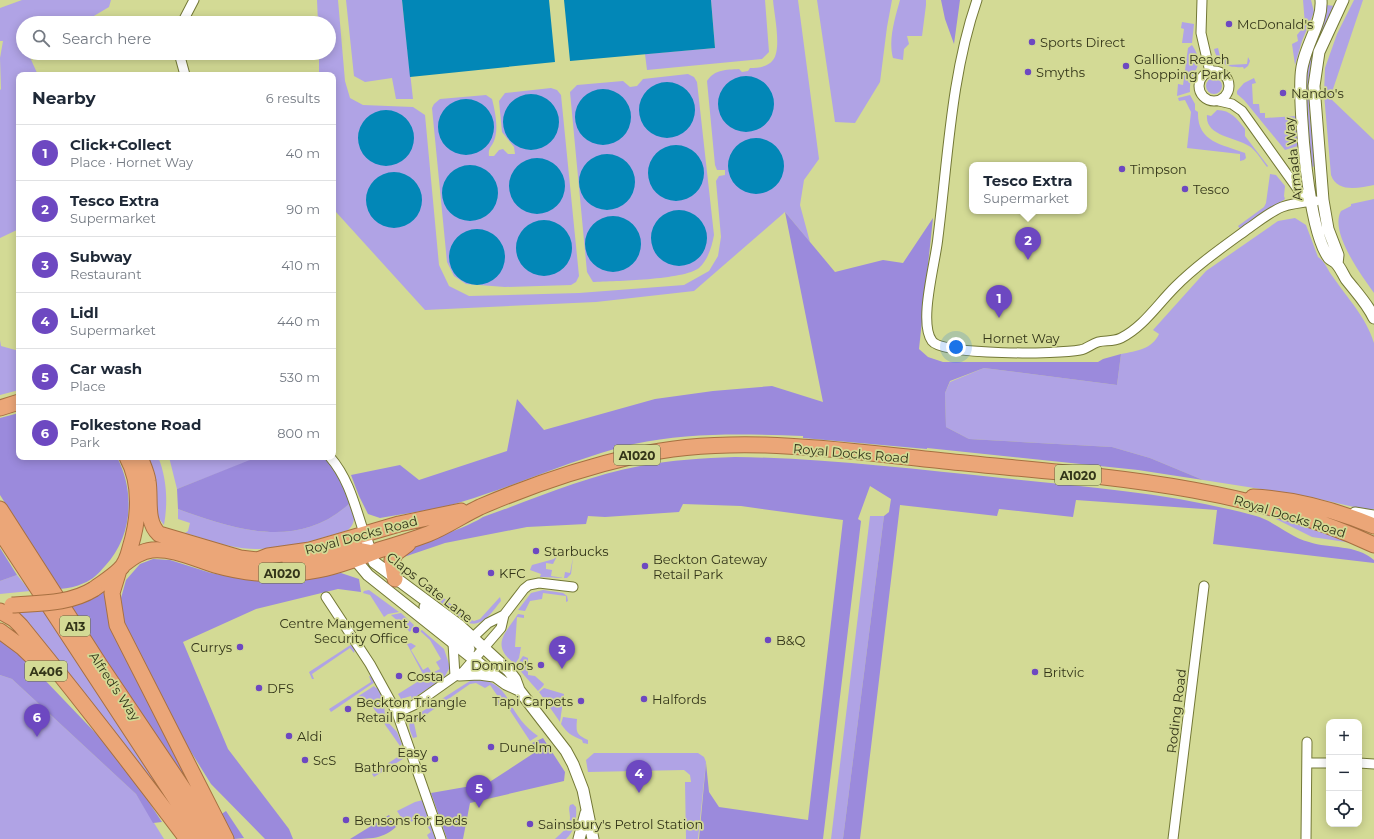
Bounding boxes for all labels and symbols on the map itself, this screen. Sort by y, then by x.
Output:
place label: McDonald's [1237,16,1313,32]
marker: McDonald's [1224,19,1234,29]
place label: Sports Direct [1040,34,1125,50]
marker: Sports Direct [1027,37,1037,47]
place label: Gallions Reach Shopping Park [1134,51,1231,82]
marker: Gallions Reach Shopping Park [1121,61,1131,71]
place label: Smyths [1036,64,1085,80]
marker: Smyths [1023,67,1033,77]
place label: Nando's [1291,85,1344,101]
marker: Nando's [1278,88,1288,98]
street label: Armada Way [1281,115,1305,202]
place label: Timpson [1130,161,1187,177]
marker: Timpson [1117,164,1127,174]
place label: Tesco [1193,181,1229,197]
marker: Tesco [1180,184,1190,194]
pin: 2 [1015,227,1041,260]
pin: 1 [986,285,1012,318]
street label: Hornet Way [982,330,1061,346]
your location [946,337,966,357]
street label: Royal Docks Road [792,440,910,466]
road number: A1020 [614,445,660,465]
road number: A1020 [1055,465,1101,485]
street label: Royal Docks Road [1232,491,1348,541]
street label: Royal Docks Road [303,512,419,558]
place label: Starbucks [544,543,608,559]
marker: Starbucks [531,546,541,556]
street label: Claps Gate Lane [384,548,476,626]
place label: Beckton Gateway Retail Park [653,551,768,582]
marker: Beckton Gateway Retail Park [640,561,650,571]
road number: A1020 [259,563,305,583]
place label: KFC [499,565,526,581]
marker: KFC [486,568,496,578]
place label: Centre Mangement Security Office [280,615,408,646]
road number: A13 [60,616,90,636]
marker: Centre Mangement Security Office [411,625,421,635]
place label: B&Q [776,632,805,648]
marker: B&Q [763,635,773,645]
pin: 3 [549,636,575,669]
place label: Currys [191,639,232,655]
marker: Currys [235,642,245,652]
street label: Alfred's Way [86,649,144,724]
place label: Domino's [471,657,533,673]
marker: Domino's [536,660,546,670]
road number: A406 [25,661,67,681]
place label: Britvic [1043,664,1084,680]
marker: Britvic [1030,667,1040,677]
place label: Costa [407,668,443,684]
street label: Roding Road [1163,668,1189,754]
marker: Costa [394,671,404,681]
place label: DFS [267,680,294,696]
marker: DFS [254,683,264,693]
place label: Halfords [652,691,706,707]
place label: Tapi Carpets [492,693,573,709]
place label: Beckton Triangle Retail Park [356,694,467,725]
marker: Halfords [639,694,649,704]
marker: Tapi Carpets [576,696,586,706]
pin: 6 [24,704,50,737]
marker: Beckton Triangle Retail Park [343,704,353,714]
place label: Aldi [297,728,322,744]
marker: Aldi [284,731,294,741]
place label: Dunelm [499,739,552,755]
marker: Dunelm [486,742,496,752]
place label: Easy Bathrooms [354,744,428,775]
place label: ScS [313,752,336,768]
marker: Easy Bathrooms [430,754,440,764]
marker: ScS [300,755,310,765]
pin: 4 [626,760,652,793]
pin: 5 [466,775,492,808]
place label: Bensons for Beds [354,812,467,828]
marker: Bensons for Beds [341,815,351,825]
place label: Sainsbury's Petrol Station [538,816,703,832]
marker: Sainsbury's Petrol Station [525,819,535,829]

